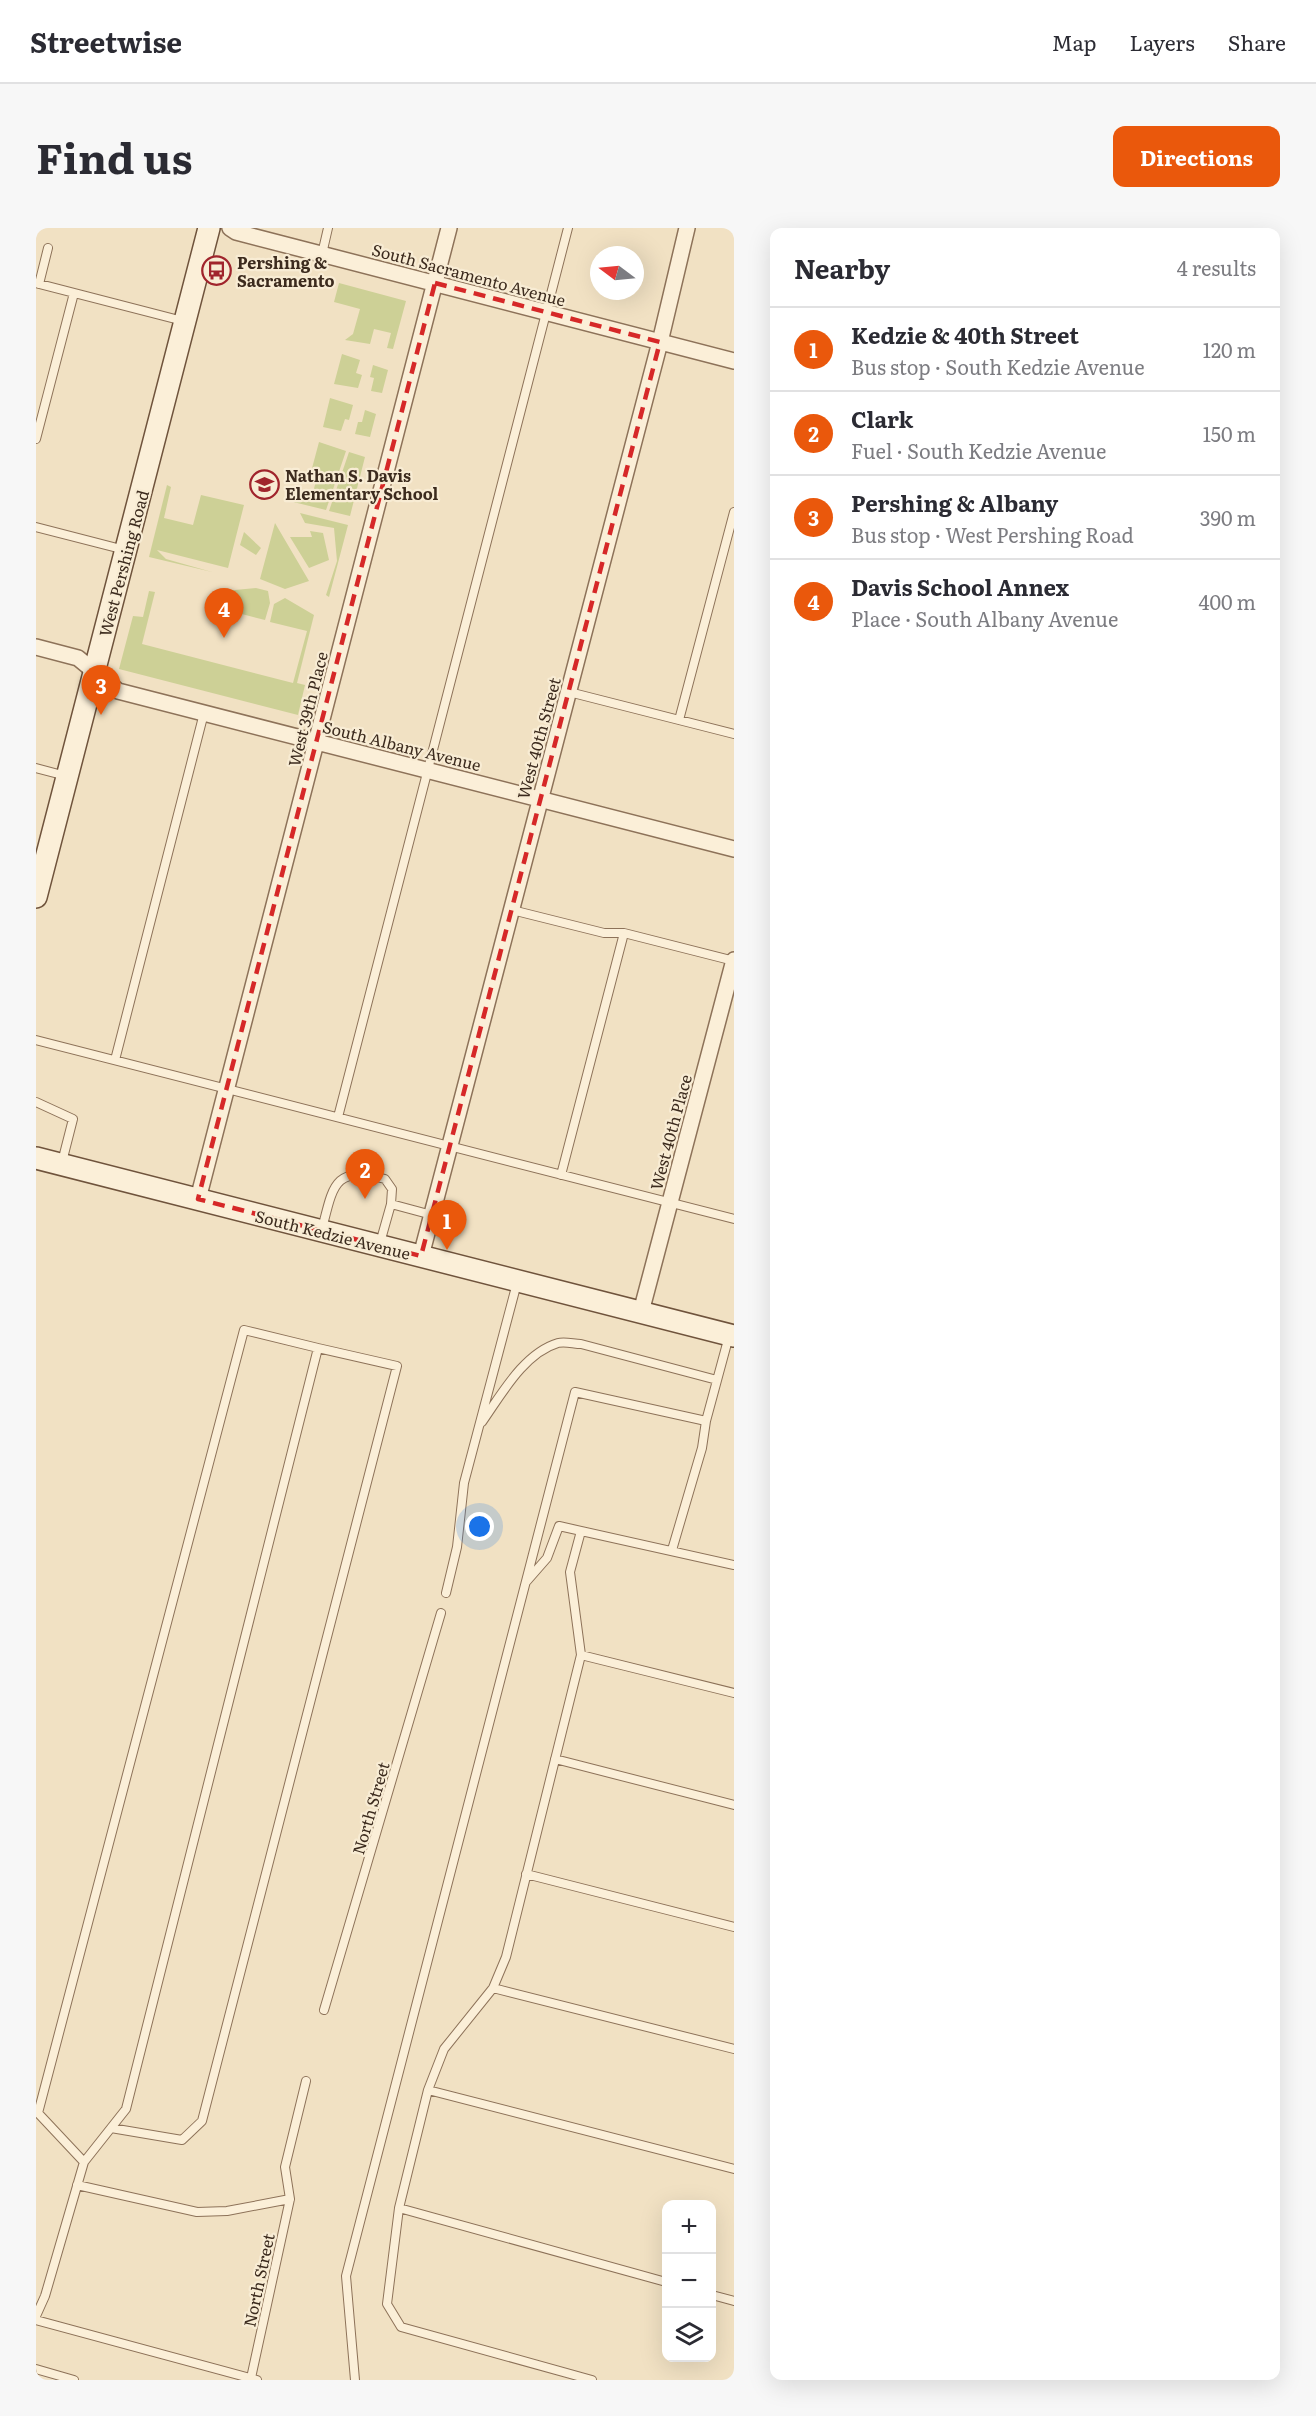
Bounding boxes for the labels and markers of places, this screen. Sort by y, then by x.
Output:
place label: Pershing & Sacramento [237,250,335,292]
bus stop icon: Pershing & Sacramento [200,255,232,287]
place label: Nathan S. Davis Elementary School [285,463,439,505]
school or university icon: Nathan S. Davis Elementary School [248,468,280,500]
pin: 4 [204,588,243,638]
pin: 3 [82,666,120,715]
pin: 2 [346,1150,384,1199]
pin: 1 [428,1200,466,1250]

